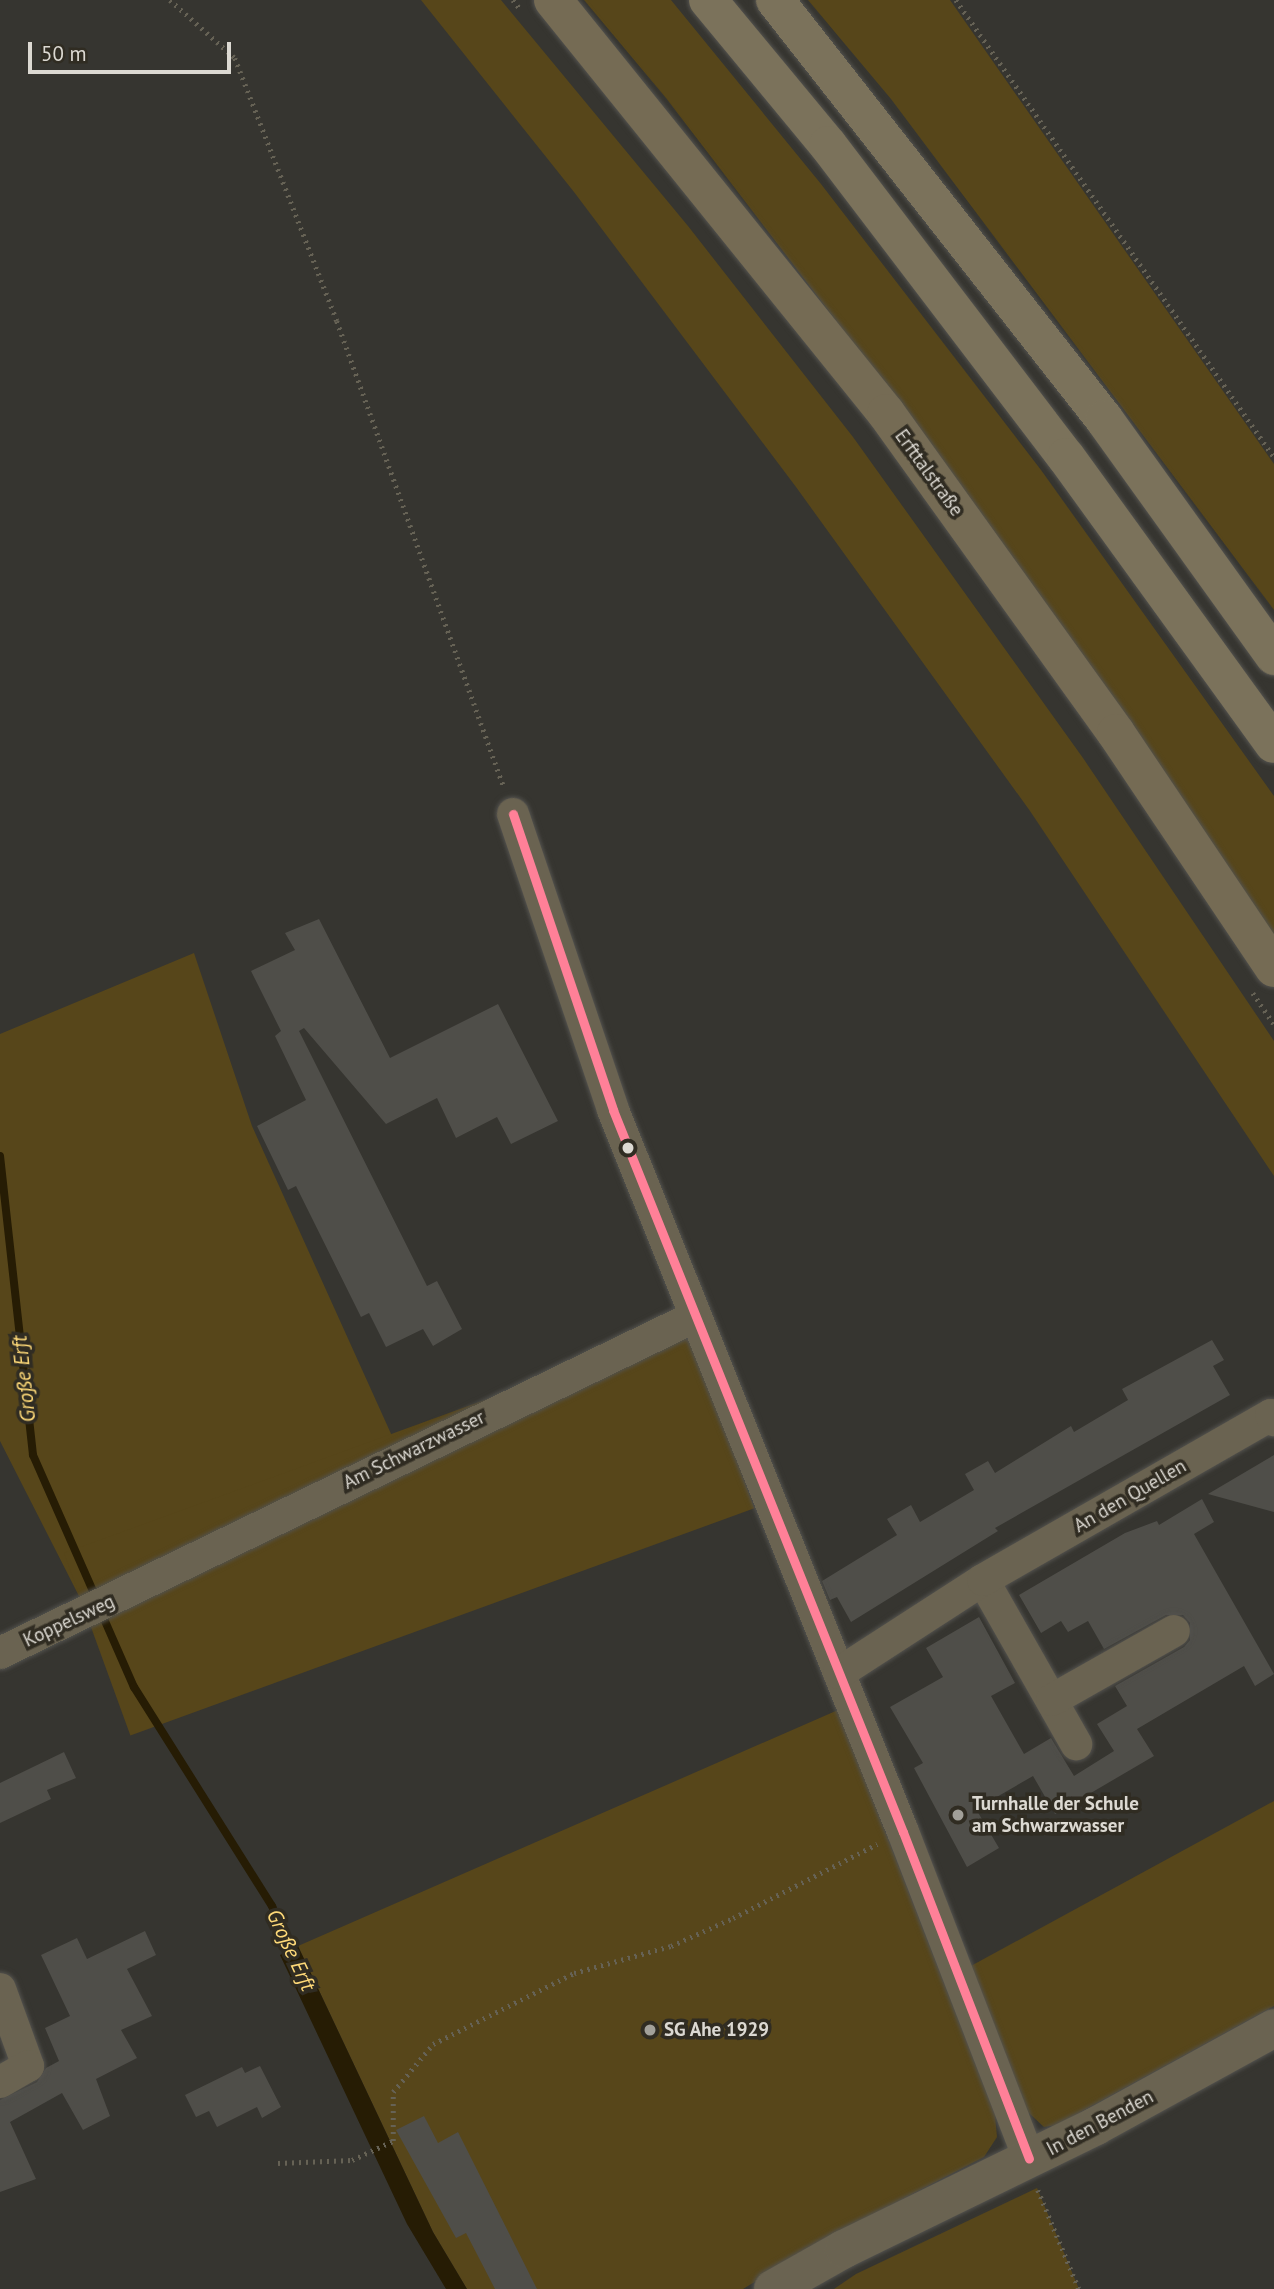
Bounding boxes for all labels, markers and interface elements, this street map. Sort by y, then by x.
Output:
scale bar [32,28,234,72]
text: 50 m [41,40,87,67]
street label: Erfttalstraße [890,425,968,521]
unlabelled marker [621,1141,635,1155]
water label: Große Erft [7,1334,41,1424]
street label: Am Schwarzwasser [340,1406,488,1494]
street label: An den Quellen [1070,1455,1190,1537]
street label: Koppelsweg [20,1590,118,1652]
place label: Turnhalle der Schule am Schwarzwasser [972,1793,1139,1837]
marker: Turnhalle der Schule am Schwarzwasser [950,1807,966,1823]
water label: Große Erft [261,1905,321,1995]
place label: SG Ahe 1929 [664,2019,770,2041]
marker: SG Ahe 1929 [642,2022,658,2038]
street label: In den Benden [1043,2085,1157,2161]

